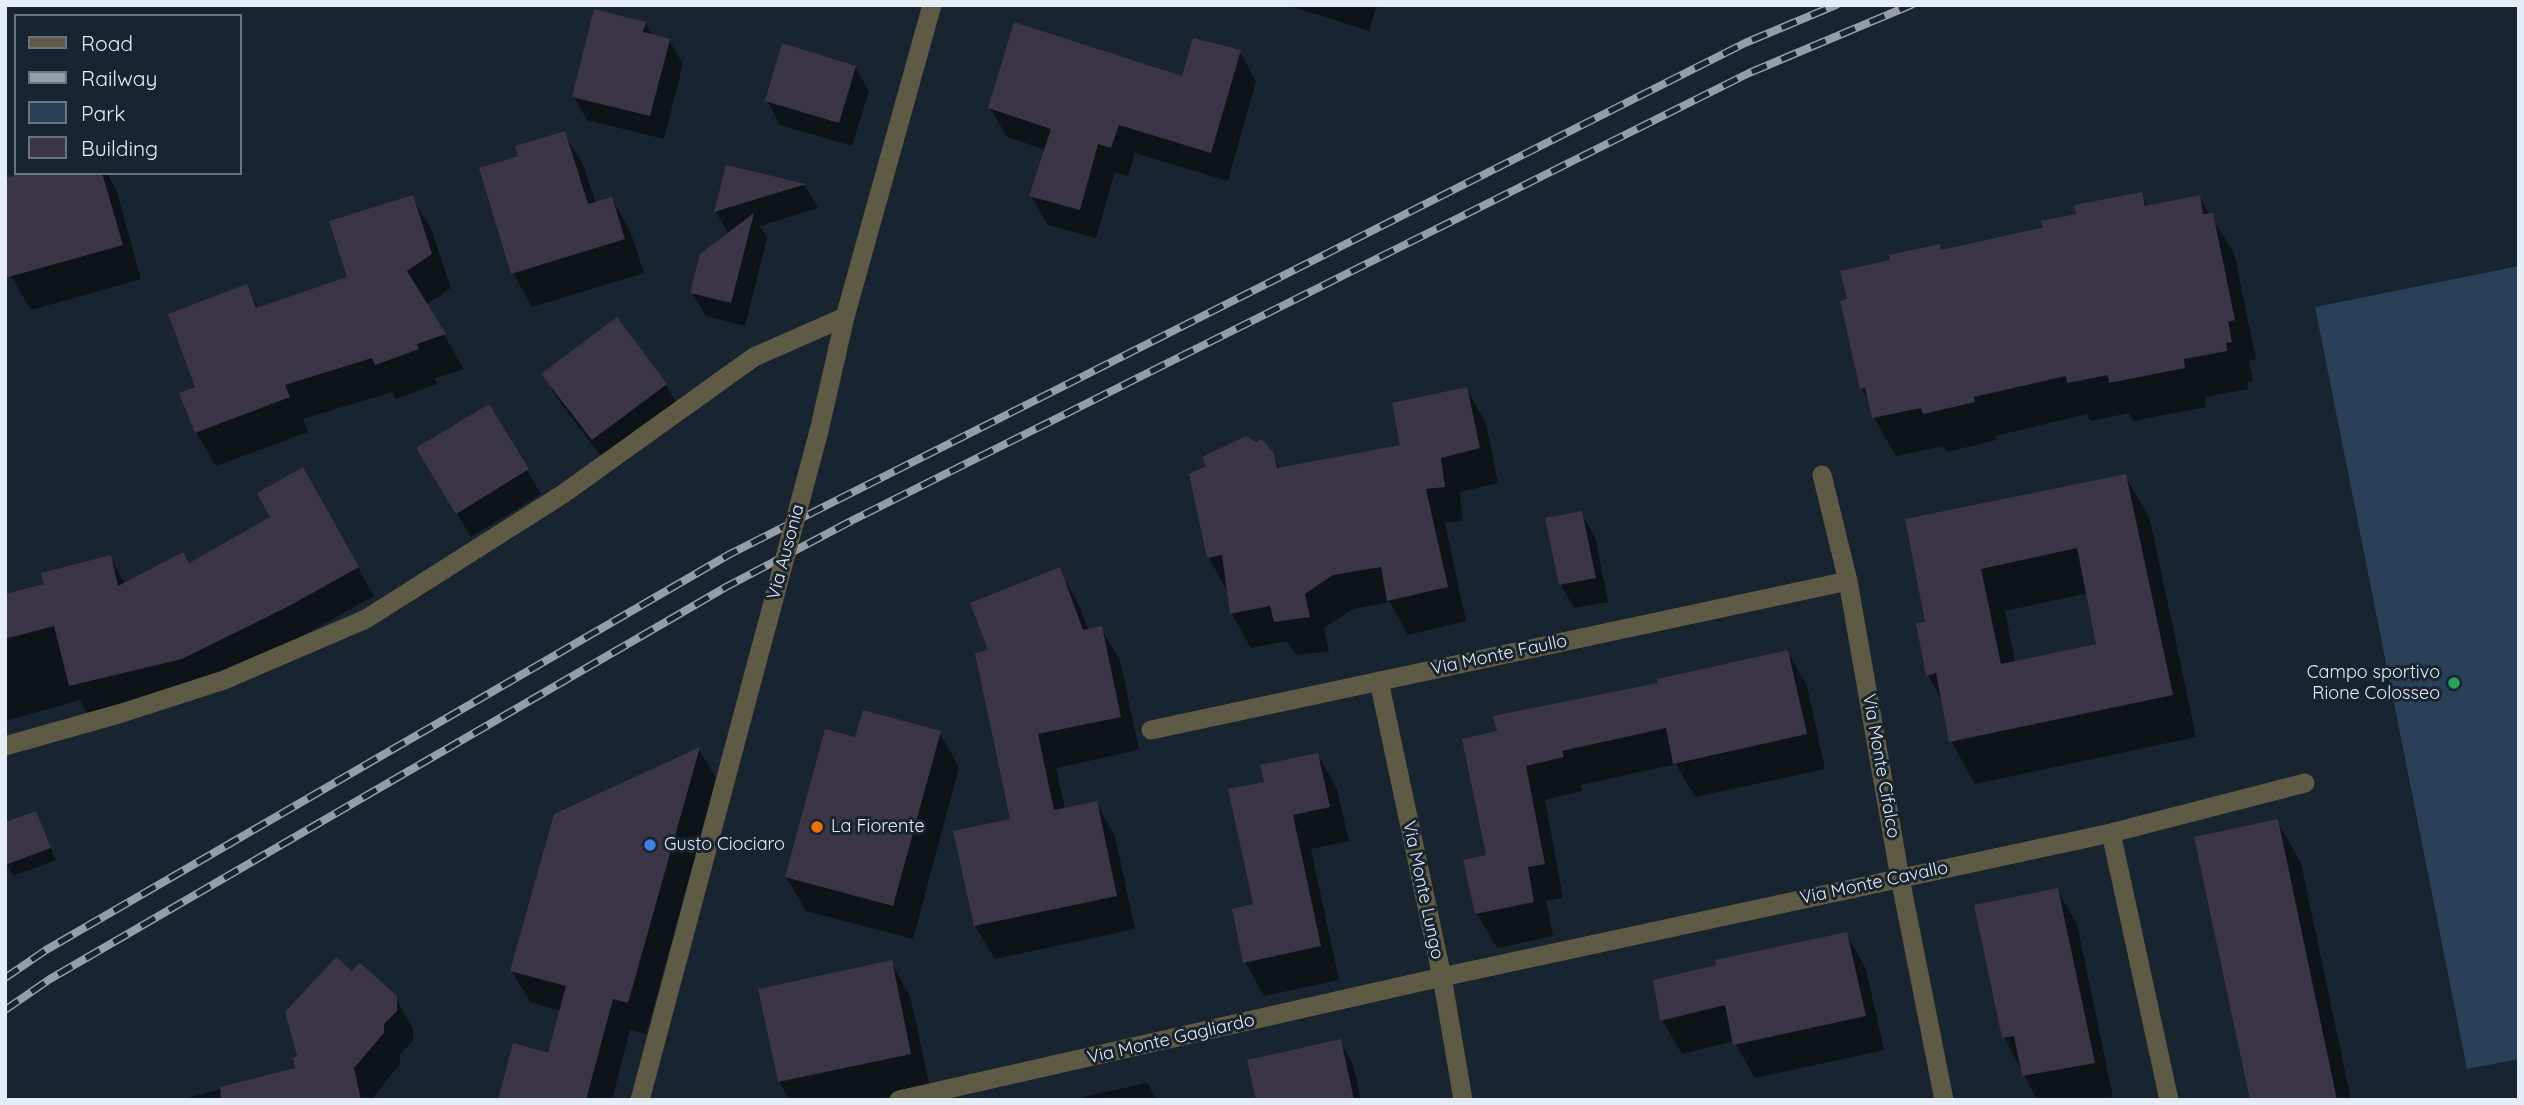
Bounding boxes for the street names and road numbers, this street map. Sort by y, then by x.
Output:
street label: Via Ausonia [763,502,809,602]
street label: Via Monte Faullo [1429,630,1569,680]
street label: Via Monte Cifalco [1858,692,1904,840]
street label: Via Monte Lungo [1398,819,1448,961]
street label: Via Monte Cavallo [1798,857,1950,909]
street label: Via Monte Gagliardo [1085,1009,1257,1069]

